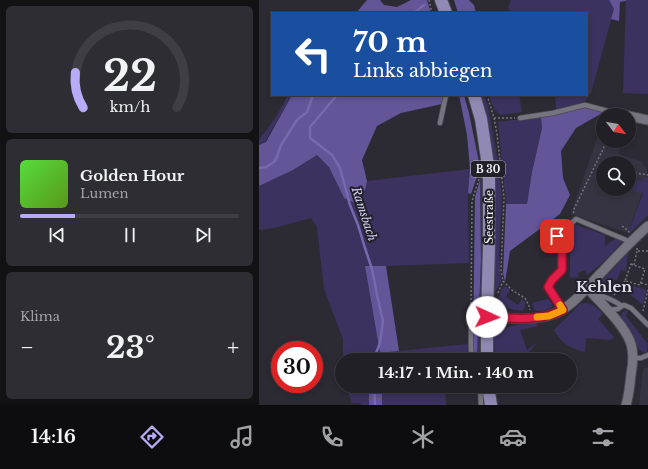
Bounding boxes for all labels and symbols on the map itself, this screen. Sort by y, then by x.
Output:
north arrow [596,108,636,148]
road number: B 30 [471,161,505,177]
water label: Ramsbach [348,184,380,243]
street label: Seestraße [482,190,496,244]
pin [540,219,574,253]
district label: Kehlen [576,277,632,296]
position arrow [466,296,508,338]
speed limit sign: 30 [271,341,323,393]

